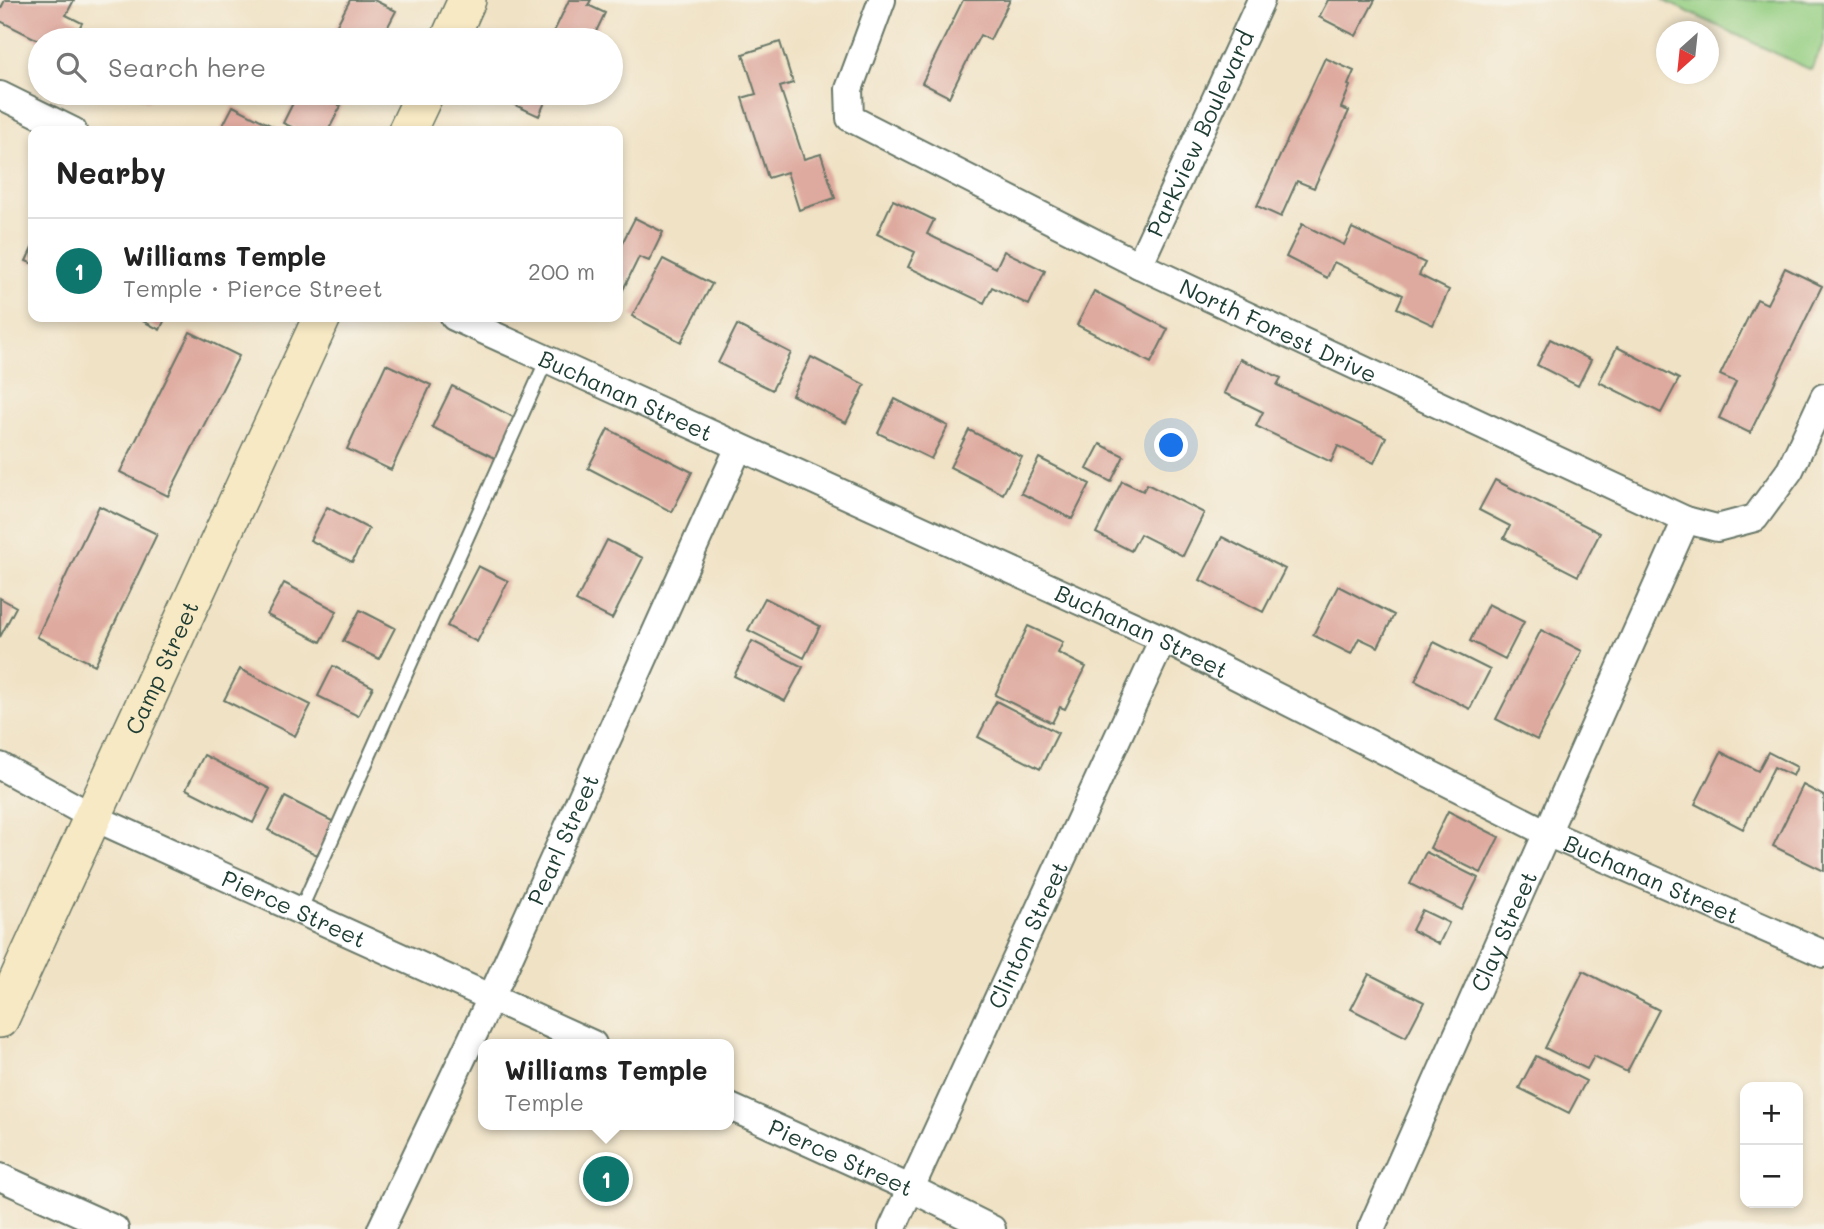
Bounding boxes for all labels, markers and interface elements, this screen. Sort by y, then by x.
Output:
north arrow [1656,21,1719,84]
street label: Parkview Boulevard [1139,25,1260,241]
search box [28,28,623,105]
icon: search [52,48,90,86]
text: Search here [108,50,266,84]
text: Nearby [56,152,166,192]
text: Williams Temple [123,239,326,273]
text: 1 [74,256,84,286]
text: 200 m [528,256,595,286]
street label: North Forest Drive [1175,271,1382,389]
text: Temple · Pierce Street [123,273,383,303]
street label: Buchanan Street [534,343,718,448]
your location [1154,428,1188,462]
street label: Buchanan Street [1050,577,1234,685]
street label: Camp Street [118,596,205,739]
street label: Pearl Street [520,769,605,909]
street label: Buchanan Street [1559,827,1744,930]
street label: Clinton Street [980,856,1074,1013]
street label: Pierce Street [217,863,371,954]
street label: Clay Street [1463,866,1543,996]
popup [478,1039,734,1130]
text: Williams Temple [504,1053,708,1087]
map controls [1740,1082,1803,1208]
button: + [1740,1082,1803,1145]
text: Temple [504,1087,584,1117]
street label: Pierce Street [764,1111,918,1203]
button: − [1740,1145,1803,1208]
pin: 1 [583,1153,629,1205]

